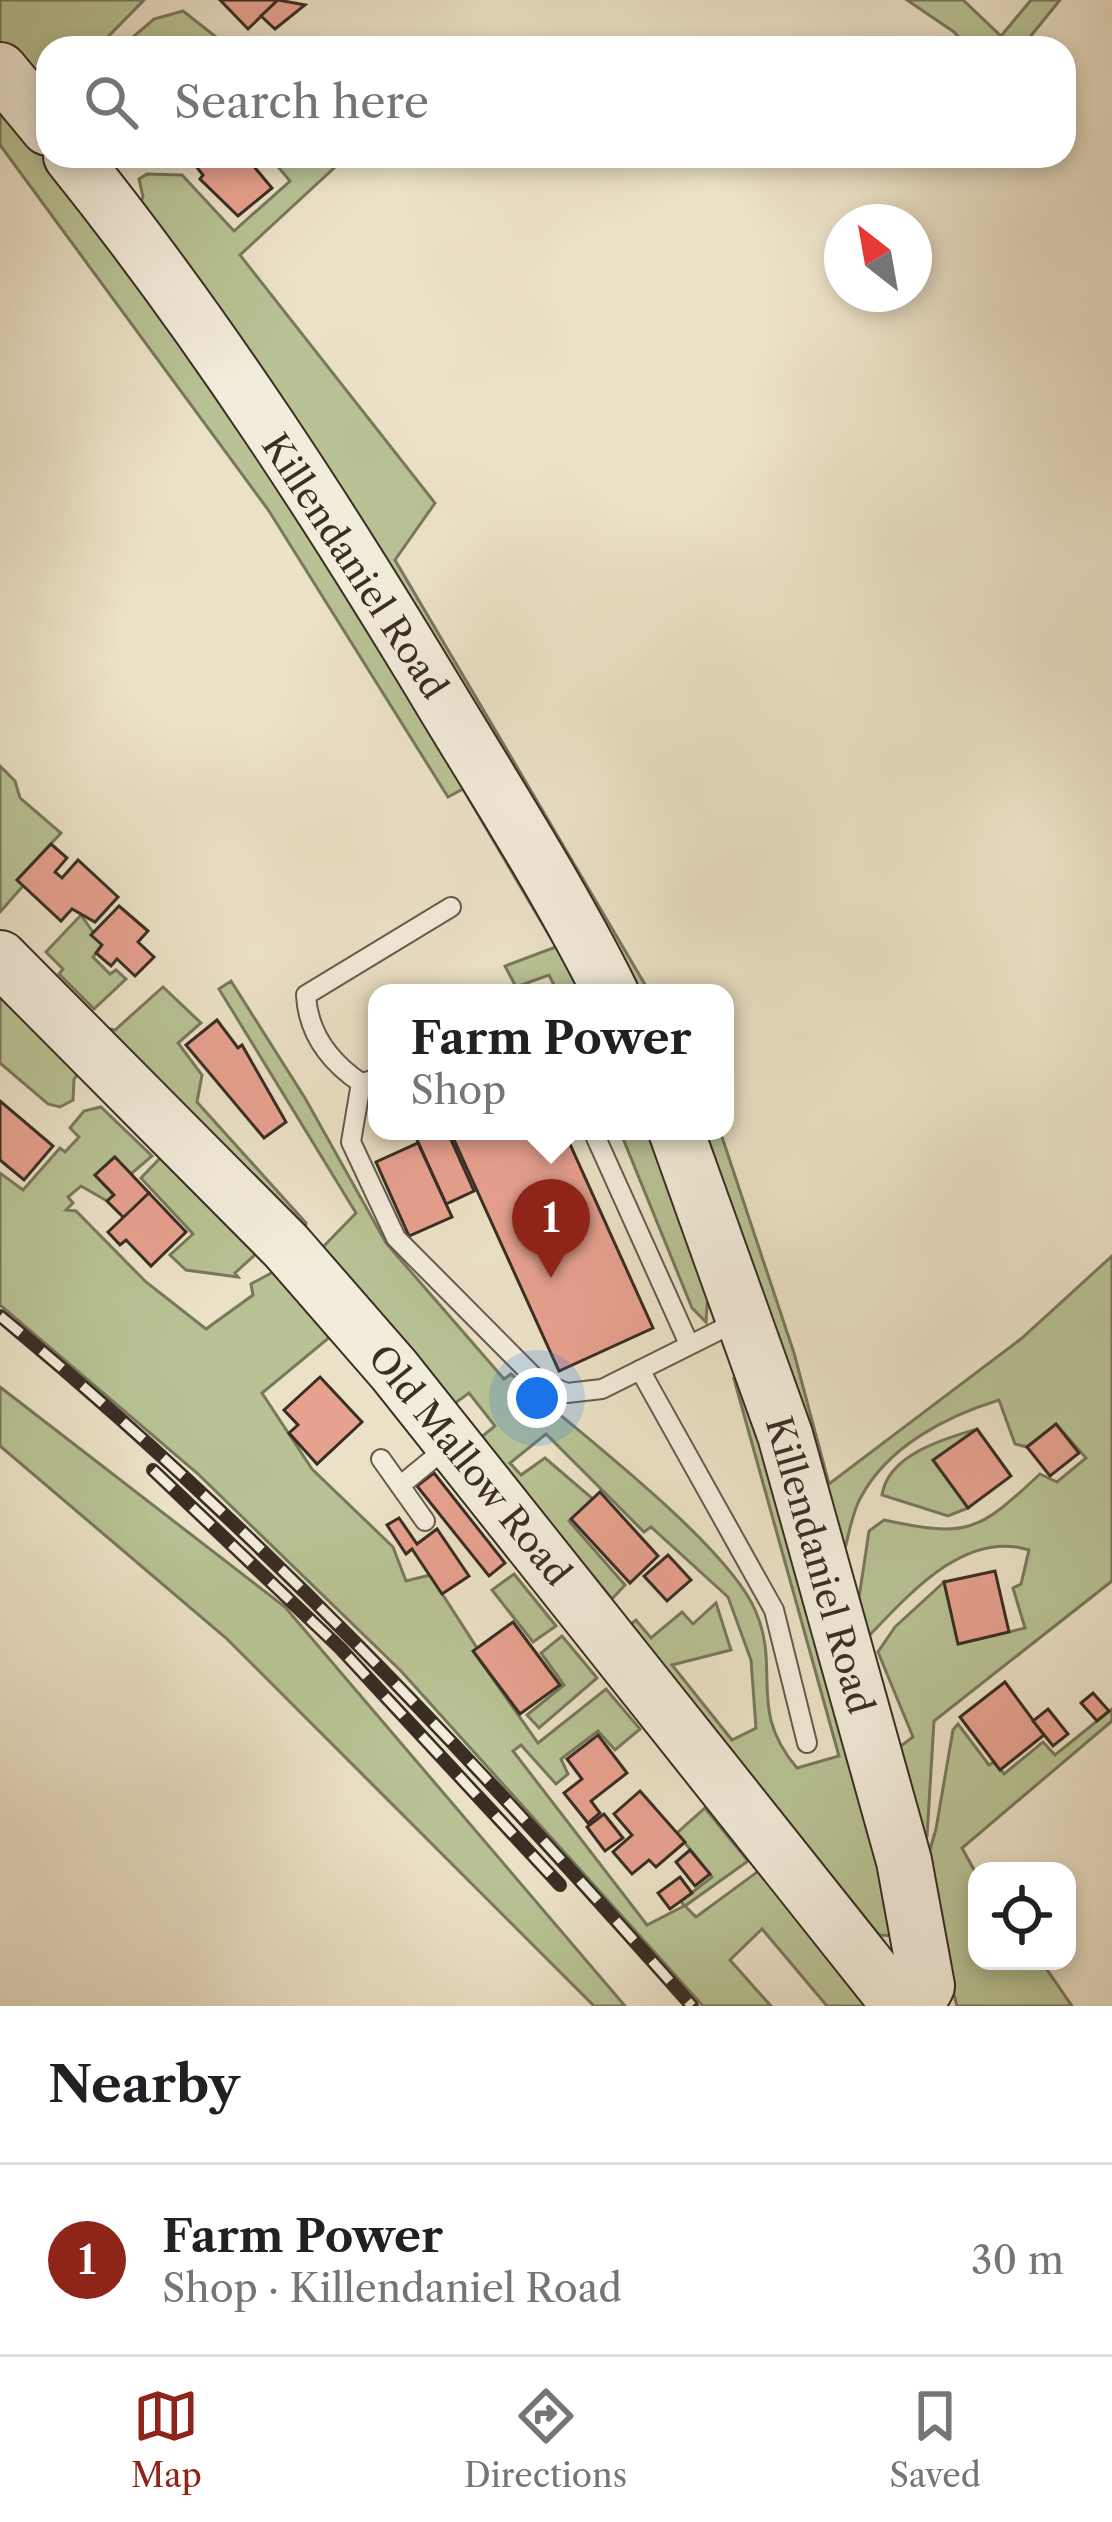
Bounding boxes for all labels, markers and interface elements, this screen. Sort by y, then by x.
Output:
search box [36,36,1076,168]
icon: search [78,69,144,135]
text: Search here [174,74,429,130]
north arrow [824,204,932,312]
street label: Killendaniel Road [253,425,457,707]
popup [368,984,734,1140]
text: Farm Power [411,1010,691,1066]
text: Shop [411,1066,506,1114]
pin: 1 [512,1179,590,1278]
street label: Old Mallow Road [360,1336,580,1594]
your location [507,1368,567,1428]
street label: Killendaniel Road [757,1411,883,1719]
map controls [968,1862,1076,1970]
button: locate [968,1862,1076,1970]
text: Nearby [48,2053,240,2115]
text: Farm Power [162,2208,443,2264]
text: 1 [78,2236,96,2284]
text: 30 m [971,2236,1064,2284]
text: Shop · Killendaniel Road [162,2264,622,2312]
tab: Map [131,2383,202,2496]
tab: Directions [464,2383,627,2496]
tab: Saved [889,2383,981,2496]

